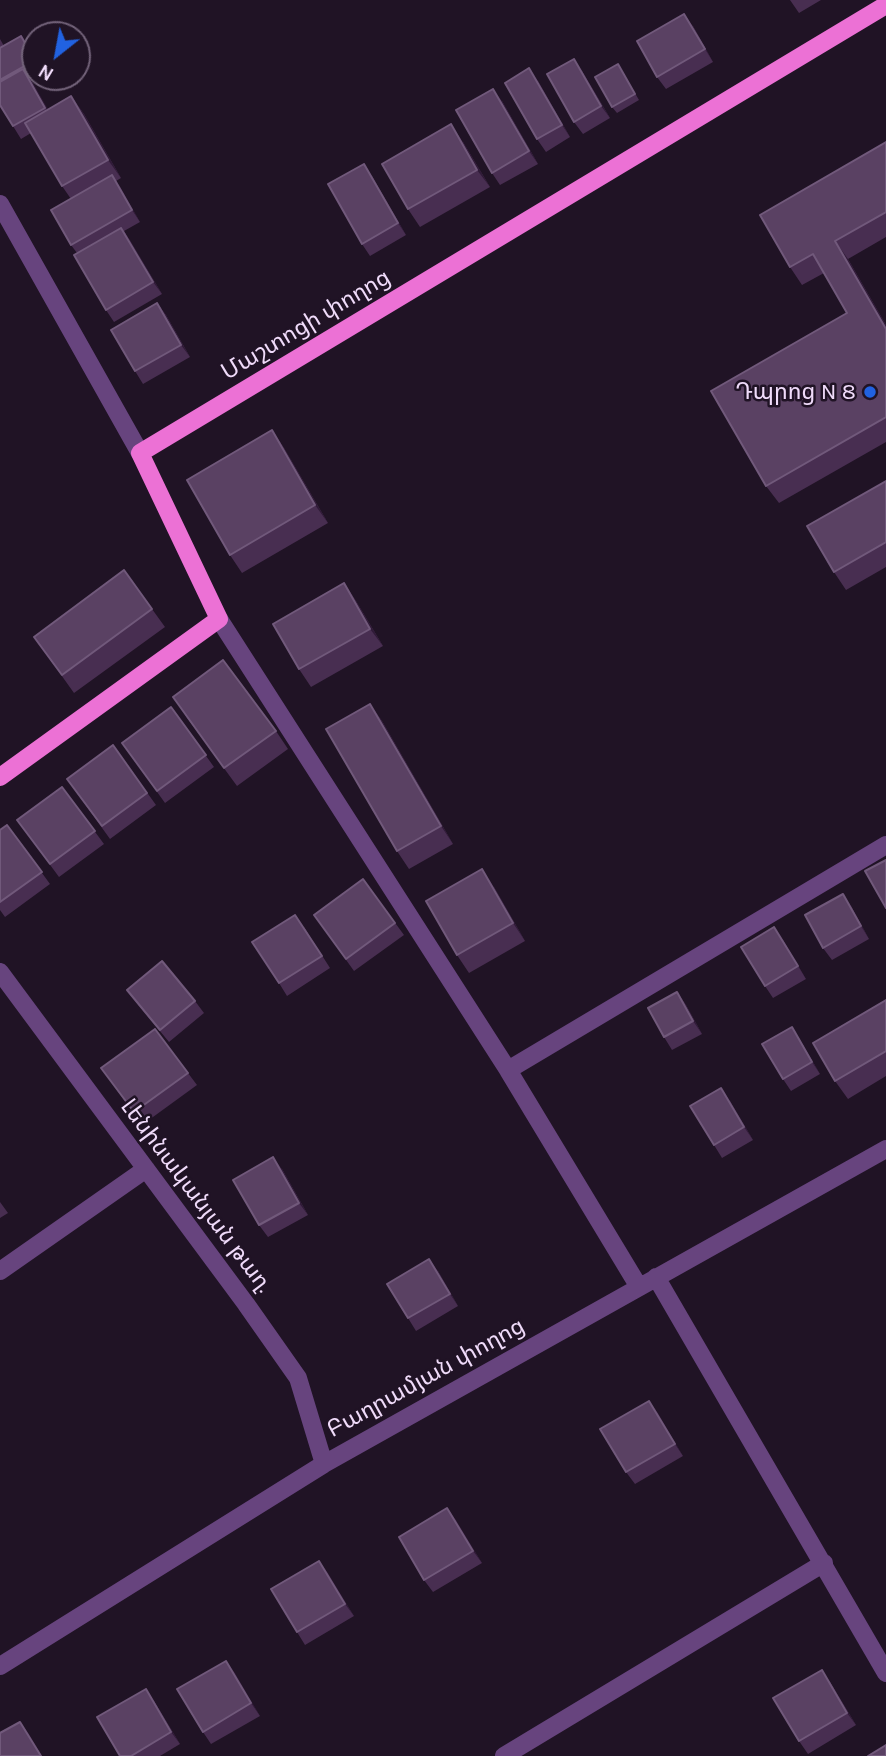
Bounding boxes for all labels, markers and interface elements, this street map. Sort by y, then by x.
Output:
north arrow [21,21,91,91]
text: N [35,59,58,85]
street label: Մաշտոցի փողոց [216,264,396,386]
place label: Դպրոց N 8 [735,378,856,406]
marker: Դպրոց N 8 [862,384,878,400]
street label: Լենինականյան թաղ. [114,1094,278,1298]
street label: Բաղրամյան փողոց [322,1312,530,1444]

